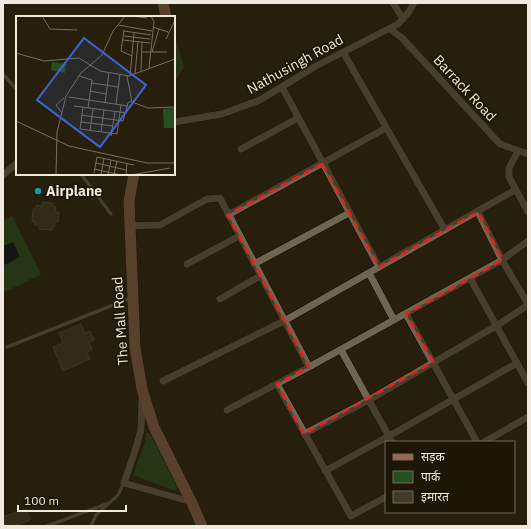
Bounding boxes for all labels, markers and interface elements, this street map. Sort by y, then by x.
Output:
inset map [16,16,175,175]
street label: Nathusingh Road [244,30,346,98]
street label: Barrack Road [430,51,500,125]
place label: Airplane [46,182,102,200]
marker: Airplane [33,186,43,196]
street label: The Mall Road [108,276,132,366]
legend [385,441,515,513]
text: सड़क [421,449,446,464]
text: पार्क [421,469,441,484]
scale bar [18,487,126,513]
text: इमारत [421,489,450,504]
text: 100 m [24,493,59,508]

